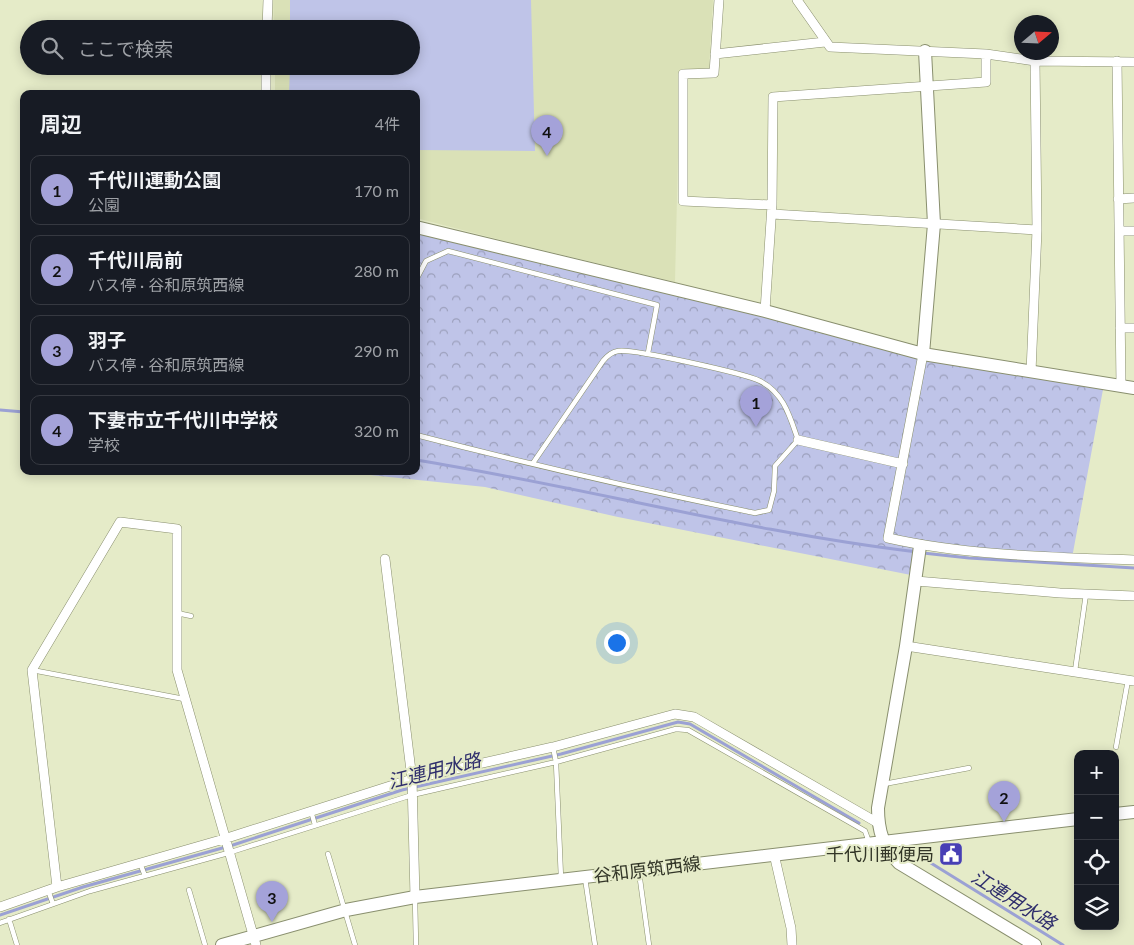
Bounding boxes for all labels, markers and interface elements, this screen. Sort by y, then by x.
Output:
north arrow [1014,15,1059,60]
search box [20,20,420,75]
icon: search [38,34,66,62]
text: ここで検索 [78,37,173,60]
text: 周辺 [40,111,82,136]
text: 4件 [375,114,400,133]
pin: 4 [531,115,563,156]
text: 千代川運動公園 [88,168,221,191]
text: 1 [52,181,62,200]
text: 170 m [354,181,399,200]
text: 公園 [88,195,120,214]
text: 千代川局前 [88,248,183,271]
text: 2 [52,261,62,280]
text: 280 m [354,261,399,280]
text: バス停 · 谷和原筑西線 [88,275,244,294]
text: 羽子 [88,328,126,351]
text: 3 [52,341,62,360]
text: 290 m [354,341,399,360]
text: バス停 · 谷和原筑西線 [88,355,244,374]
pin: 1 [740,386,772,427]
text: 下妻市立千代川中学校 [88,408,278,431]
text: 4 [52,421,62,440]
text: 320 m [354,421,399,440]
text: 学校 [88,435,120,454]
your location [604,630,630,656]
water label: 江連用水路 [385,747,485,793]
map controls [1074,750,1119,930]
button: + [1074,750,1119,795]
pin: 2 [988,781,1020,822]
button: − [1074,795,1119,840]
button: locate [1074,840,1119,885]
public building icon: 千代川郵便局 [938,841,964,867]
place label: 千代川郵便局 [826,843,934,865]
street label: 谷和原筑西線 [592,852,702,886]
water label: 江連用水路 [968,864,1062,935]
pin: 3 [256,881,288,922]
button: layers [1074,885,1119,930]

